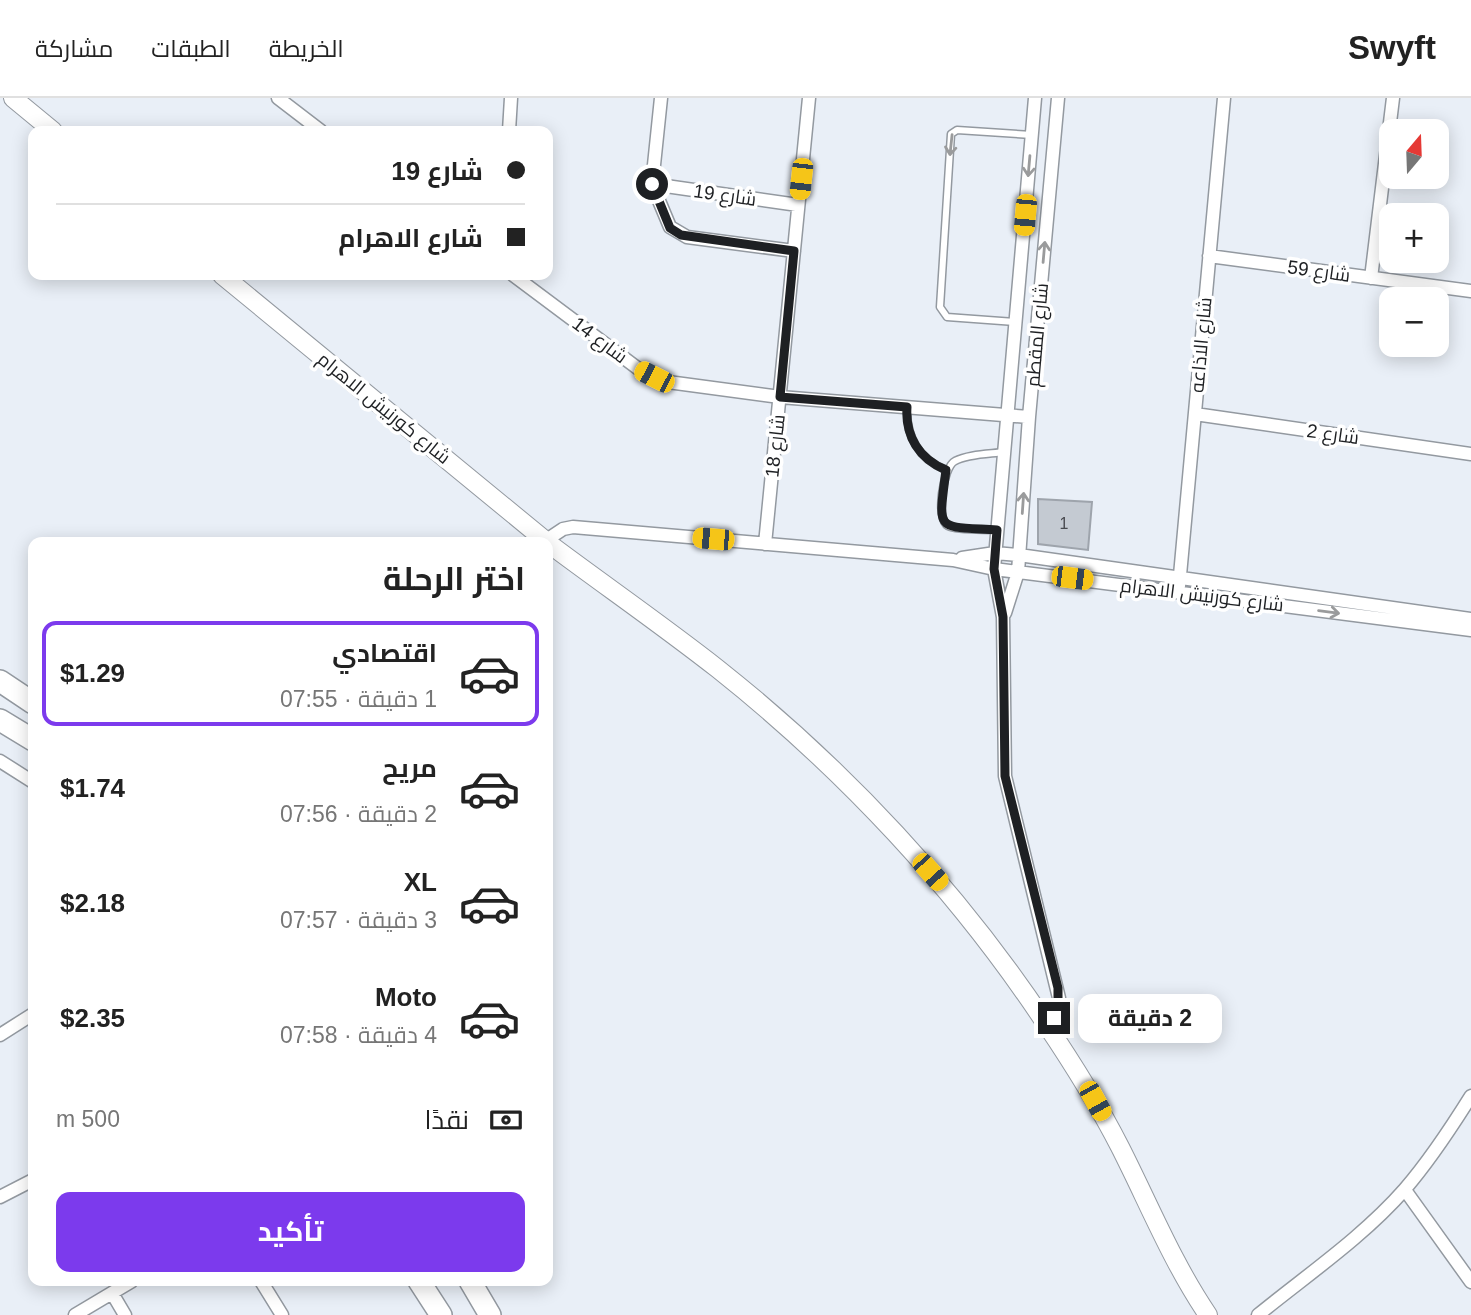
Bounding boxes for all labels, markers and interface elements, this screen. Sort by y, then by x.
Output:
text: Swyft [1348,29,1436,66]
text: مشاركة [35,35,113,62]
text: الطبقات [151,35,231,62]
text: الخريطة [269,35,344,62]
north arrow [1379,119,1449,189]
map controls [1379,119,1449,357]
one-way arrow [944,133,957,156]
one-way arrow [1022,154,1035,177]
text: شارع 19 [391,156,483,186]
car [789,157,814,201]
route start [636,168,668,200]
street label: شارع 19 [692,180,758,213]
car [1013,193,1038,237]
button: + [1379,203,1449,273]
text: شارع الاهرام [338,223,483,253]
one-way arrow [1038,242,1051,264]
street label: شارع 59 [1286,256,1352,289]
street label: شارع المقطم [1022,282,1055,388]
button: − [1379,287,1449,357]
street label: شارع الاذاعه [1186,296,1219,394]
street label: شارع 14 [567,313,632,370]
street label: شارع كورنيش الاهرام [311,348,455,470]
car [631,358,678,396]
street label: شارع 18 [761,413,792,479]
street label: شارع 2 [1305,420,1361,451]
one-way arrow [1017,493,1030,515]
house number: 1 [1060,515,1069,532]
car [692,527,735,551]
text: اختر الرحلة [383,561,525,597]
car [1050,565,1095,591]
street label: شارع كورنيش الاهرام [1119,575,1285,618]
one-way arrow [1317,605,1340,618]
text: اقتصادي [332,638,437,668]
icon: car [458,642,521,705]
text: $1.29 [60,658,125,688]
text: 1 دقيقة · 07:55 [280,686,437,712]
text: مريح [382,753,437,783]
icon: car [458,757,521,820]
text: $1.74 [60,773,125,803]
text: 2 دقيقة · 07:56 [280,801,437,827]
car [909,849,952,895]
text: XL [404,867,437,897]
icon: car [458,872,521,935]
text: $2.18 [60,888,125,918]
text: 3 دقيقة · 07:57 [280,907,437,933]
text: Moto [375,982,437,1012]
icon: car [458,987,521,1050]
callout: 2 دقيقة [1078,993,1222,1042]
route end [1038,1002,1070,1034]
text: $2.35 [60,1003,125,1033]
text: 2 دقيقة [1108,1005,1192,1031]
text: 4 دقيقة · 07:58 [280,1022,437,1048]
car [1076,1078,1115,1124]
icon: cash [487,1101,525,1139]
text: نقدًا [425,1105,469,1135]
text: 500 m [56,1106,120,1132]
button: تأكيد [56,1192,525,1272]

